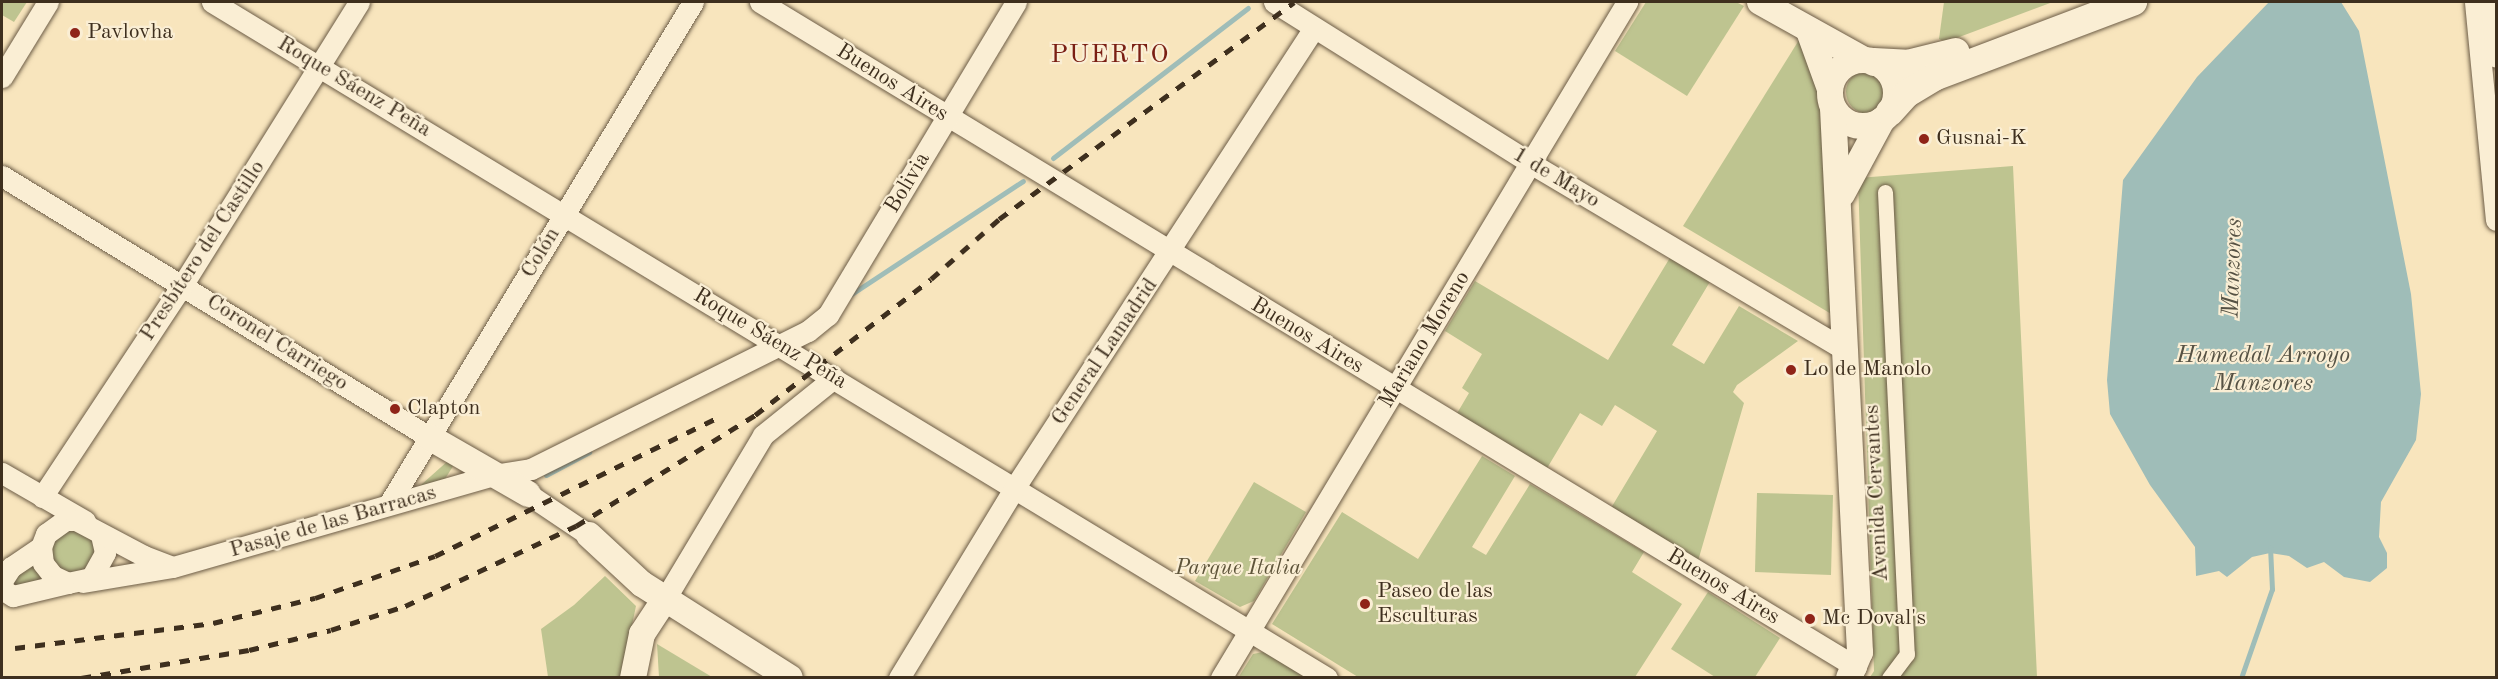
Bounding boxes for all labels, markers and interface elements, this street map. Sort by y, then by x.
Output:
place label: Pavlovha [87,20,173,46]
marker: Pavlovha [68,26,82,40]
street label: Roque Sáenz Peña [272,31,436,143]
street label: Buenos Aires [831,38,953,128]
district label: PUERTO [1050,40,1170,72]
place label: Gusnai-K [1936,126,2027,152]
marker: Gusnai-K [1917,132,1931,146]
street label: 1 de Mayo [1508,142,1604,214]
street label: Bolivia [880,148,936,218]
street label: Presbítero del Castillo [135,156,271,346]
water label: Manzores [2218,218,2250,318]
street label: Colón [516,223,566,283]
street label: Mariano Moreno [1374,267,1476,413]
street label: General Lamadrid [1046,273,1164,431]
street label: Roque Sáenz Peña [688,283,852,395]
street label: Coronel Carriego [201,289,353,397]
street label: Buenos Aires [1246,292,1368,380]
water label: Humedal Arroyo Manzores [2176,343,2350,399]
place label: Lo de Manolo [1803,357,1932,383]
marker: Lo de Manolo [1784,363,1798,377]
place label: Clapton [407,396,480,422]
marker: Clapton [388,402,402,416]
street label: Avenida Cervantes [1859,404,1895,582]
street label: Pasaje de las Barracas [227,480,439,564]
street label: Buenos Aires [1662,543,1784,631]
park label: Parque Italia [1175,556,1301,582]
place label: Paseo de las Esculturas [1377,578,1493,630]
marker: Paseo de las Esculturas [1358,597,1372,611]
place label: Mc Doval's [1822,606,1926,632]
marker: Mc Doval's [1803,612,1817,626]

